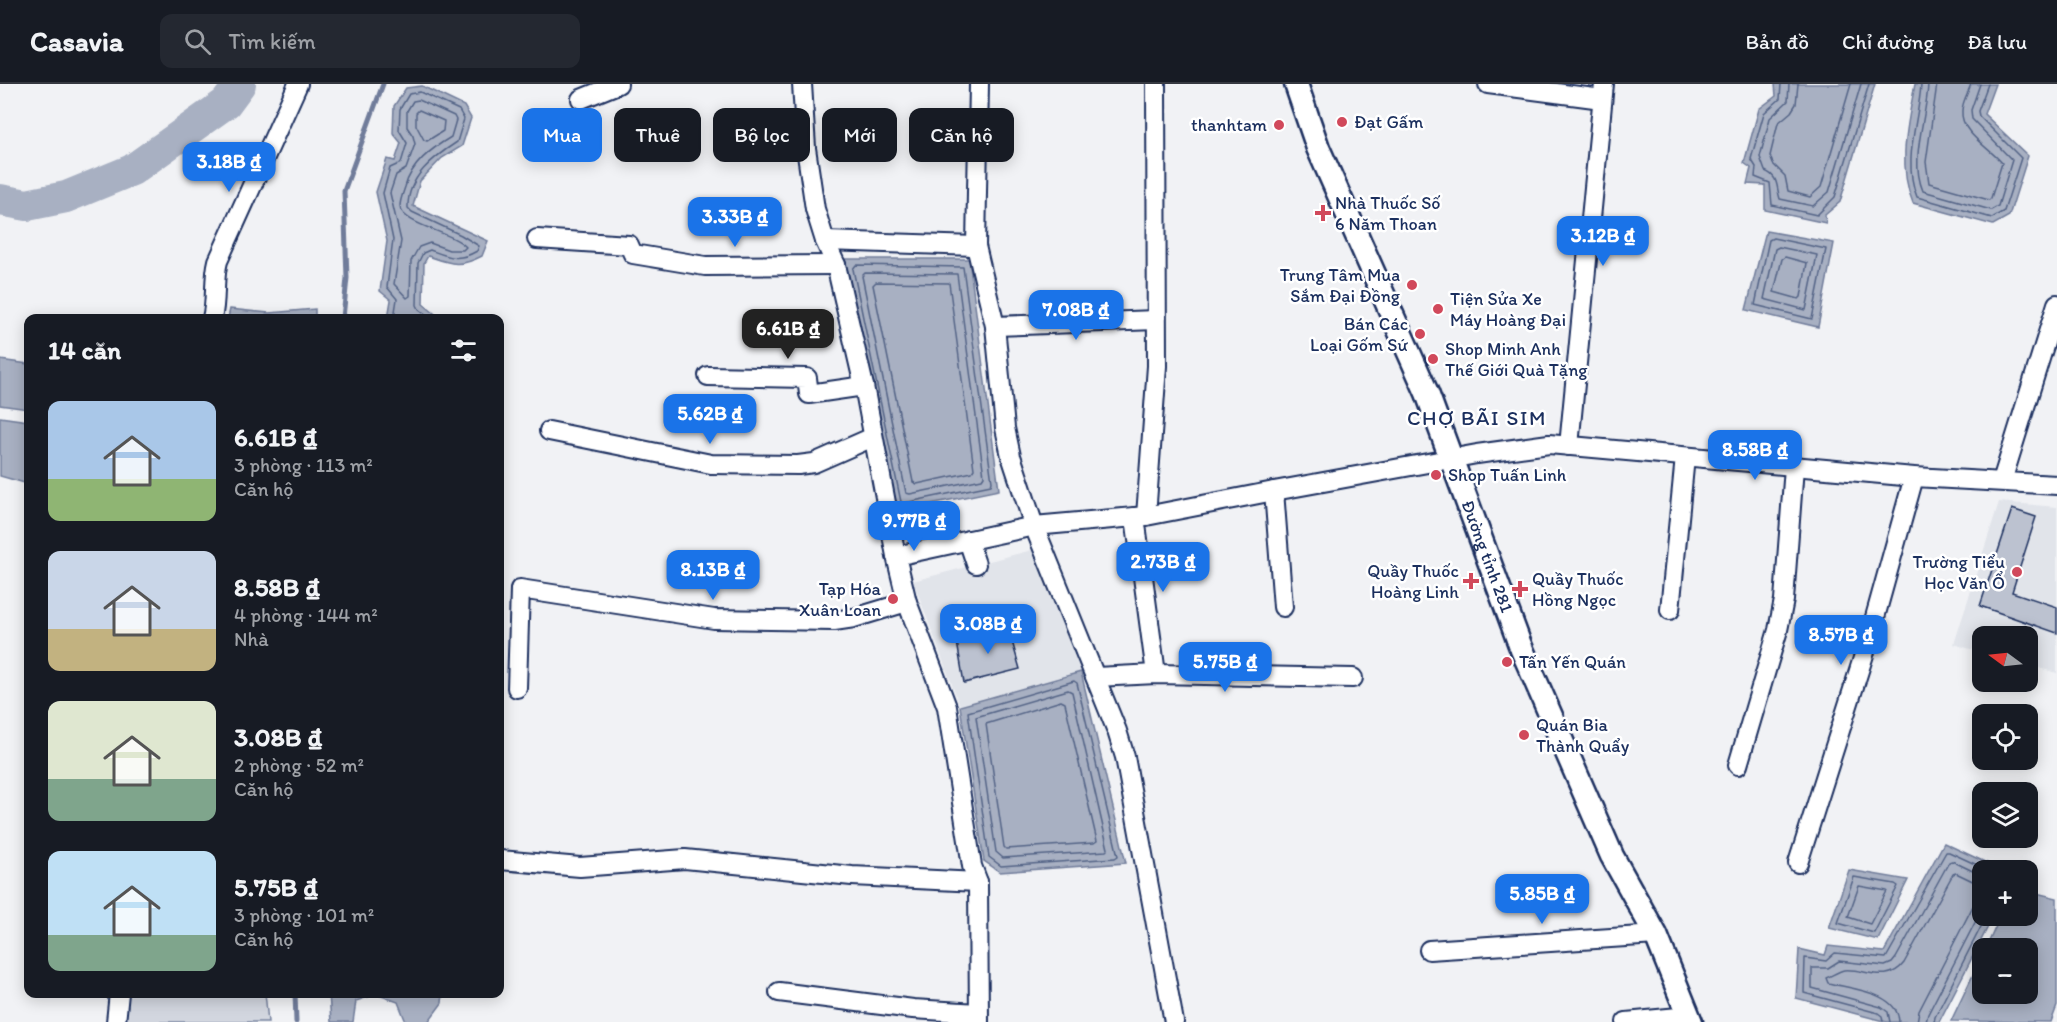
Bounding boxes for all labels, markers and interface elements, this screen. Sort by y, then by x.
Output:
search box [160,14,580,68]
text: Casavia [30,24,124,58]
icon: search [181,25,214,58]
text: Tìm kiếm [229,28,316,55]
text: Bản đồ [1745,29,1809,54]
text: Chỉ đường [1842,29,1934,54]
text: Đã lưu [1967,29,2027,54]
chip: Mua [522,108,602,162]
chip: Thuê [614,108,701,162]
chip: Bộ lọc [713,108,810,162]
chip: Mới [822,108,897,162]
chip: Căn hộ [909,108,1014,162]
place label: Đạt Gấm [1354,111,1423,133]
place label: thanhtam [1191,114,1267,136]
marker: Đạt Gấm [1335,115,1349,129]
marker: thanhtam [1272,118,1286,132]
pin: 3.18B ₫ [174,142,284,193]
text: 3.18B ₫ [197,149,261,173]
place label: Nhà Thuốc Số 6 Năm Thoan [1335,192,1441,235]
pin: 3.33B ₫ [680,197,790,248]
text: 3.33B ₫ [702,204,768,228]
marker: Nhà Thuốc Số 6 Năm Thoan [1316,206,1330,220]
pin: 3.12B ₫ [1548,216,1658,267]
text: 3.12B ₫ [1571,223,1635,247]
place label: Trung Tâm Mua Sắm Đại Đồng [1280,264,1401,307]
marker: Trung Tâm Mua Sắm Đại Đồng [1405,278,1419,292]
place label: Tiện Sửa Xe Máy Hoàng Đại [1450,288,1566,331]
pin: 7.08B ₫ [1021,290,1131,341]
text: 7.08B ₫ [1043,297,1109,321]
marker: Tiện Sửa Xe Máy Hoàng Đại [1431,302,1445,316]
pin: 6.61B ₫ [733,309,843,360]
place label: Bán Các Loại Gốm Sứ [1310,313,1408,356]
text: 6.61B ₫ [756,316,820,340]
marker: Bán Các Loại Gốm Sứ [1413,327,1427,341]
text: 14 căn [48,334,121,366]
icon: filters [447,334,480,367]
place label: Shop Minh Anh Thế Giới Quà Tặng [1445,338,1588,381]
marker: Shop Minh Anh Thế Giới Quà Tặng [1426,352,1440,366]
pin: 5.62B ₫ [655,394,765,445]
text: 5.62B ₫ [677,401,743,425]
district label: CHỢ BÃI SIM [1407,405,1547,430]
text: 6.61B ₫ [234,421,317,453]
icon: home [96,425,168,497]
pin: 8.58B ₫ [1700,430,1810,481]
text: 8.58B ₫ [1722,437,1788,461]
text: 3 phòng · 113 m² [234,453,373,477]
place label: Shop Tuấn Linh [1448,464,1567,486]
marker: Shop Tuấn Linh [1429,468,1443,482]
text: Căn hộ [234,477,294,501]
street label: Đường tỉnh 281 [1457,497,1518,616]
pin: 9.77B ₫ [859,501,969,552]
text: 9.77B ₫ [882,508,946,532]
pin: 2.73B ₫ [1108,542,1218,593]
text: 2.73B ₫ [1131,549,1196,573]
pin: 8.13B ₫ [658,550,768,601]
place label: Trường Tiểu Học Văn Ổ [1913,551,2005,594]
text: 8.13B ₫ [681,557,745,581]
place label: Quầy Thuốc Hoàng Linh [1367,560,1459,603]
marker: Trường Tiểu Học Văn Ổ [2010,565,2024,579]
place label: Quầy Thuốc Hồng Ngọc [1532,568,1624,611]
text: 8.58B ₫ [234,571,320,603]
marker: Quầy Thuốc Hoàng Linh [1464,574,1478,588]
icon: home [96,575,168,647]
place label: Tạp Hóa Xuân Loan [799,578,882,621]
marker: Quầy Thuốc Hồng Ngọc [1513,582,1527,596]
marker: Tạp Hóa Xuân Loan [886,592,900,606]
text: 4 phòng · 144 m² [234,603,378,627]
pin: 3.08B ₫ [933,604,1043,655]
text: 3.08B ₫ [954,611,1022,635]
pin: 8.57B ₫ [1786,615,1896,666]
text: 8.57B ₫ [1808,622,1874,646]
north arrow [1972,626,2038,692]
map controls [1972,626,2038,1004]
text: Nhà [234,627,269,651]
pin: 5.75B ₫ [1170,642,1280,693]
text: 5.75B ₫ [1193,649,1257,673]
place label: Tấn Yến Quán [1519,651,1626,673]
marker: Tấn Yến Quán [1500,655,1514,669]
button: locate [1972,704,2038,770]
place label: Quán Bia Thành Quẩy [1536,714,1630,757]
text: 3.08B ₫ [234,721,322,753]
icon: home [96,725,168,797]
marker: Quán Bia Thành Quẩy [1517,728,1531,742]
text: 2 phòng · 52 m² [234,753,364,777]
text: Căn hộ [234,777,294,801]
button: layers [1972,782,2038,848]
button: + [1972,860,2038,926]
text: 5.75B ₫ [234,871,318,903]
pin: 5.85B ₫ [1487,874,1597,925]
icon: home [96,875,168,947]
text: 5.85B ₫ [1509,881,1575,905]
text: 3 phòng · 101 m² [234,903,374,927]
text: Căn hộ [234,927,294,951]
button: − [1972,938,2038,1004]

